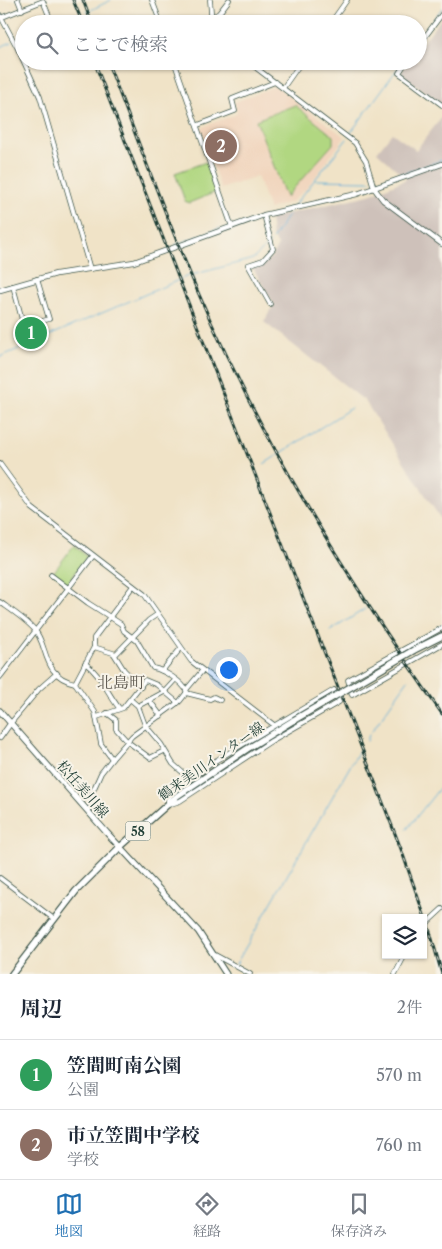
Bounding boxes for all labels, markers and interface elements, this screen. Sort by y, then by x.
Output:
search box [15,15,427,70]
icon: search [33,29,61,57]
text: ここで検索 [73,33,168,56]
pin: 2 [205,127,237,165]
pin: 1 [15,314,47,352]
your location [216,657,242,683]
district label: 北島町 [97,672,145,692]
street label: 鶴来美川インター線 [154,718,268,804]
street label: 松任美川線 [53,757,113,821]
road number: 58 [126,821,150,840]
map controls [382,914,427,959]
button: layers [382,914,427,959]
text: 周辺 [20,996,62,1021]
text: 2件 [397,997,422,1017]
text: 笠間町南公園 [67,1054,181,1077]
text: 1 [32,1065,40,1085]
text: 570 m [376,1065,422,1085]
text: 公園 [67,1079,99,1099]
text: 市立笠間中学校 [67,1124,200,1147]
text: 2 [31,1135,41,1155]
text: 760 m [376,1135,422,1155]
text: 学校 [67,1149,99,1169]
tab: 地図 [55,1190,83,1240]
tab: 経路 [193,1190,221,1240]
tab: 保存済み [331,1190,387,1240]

